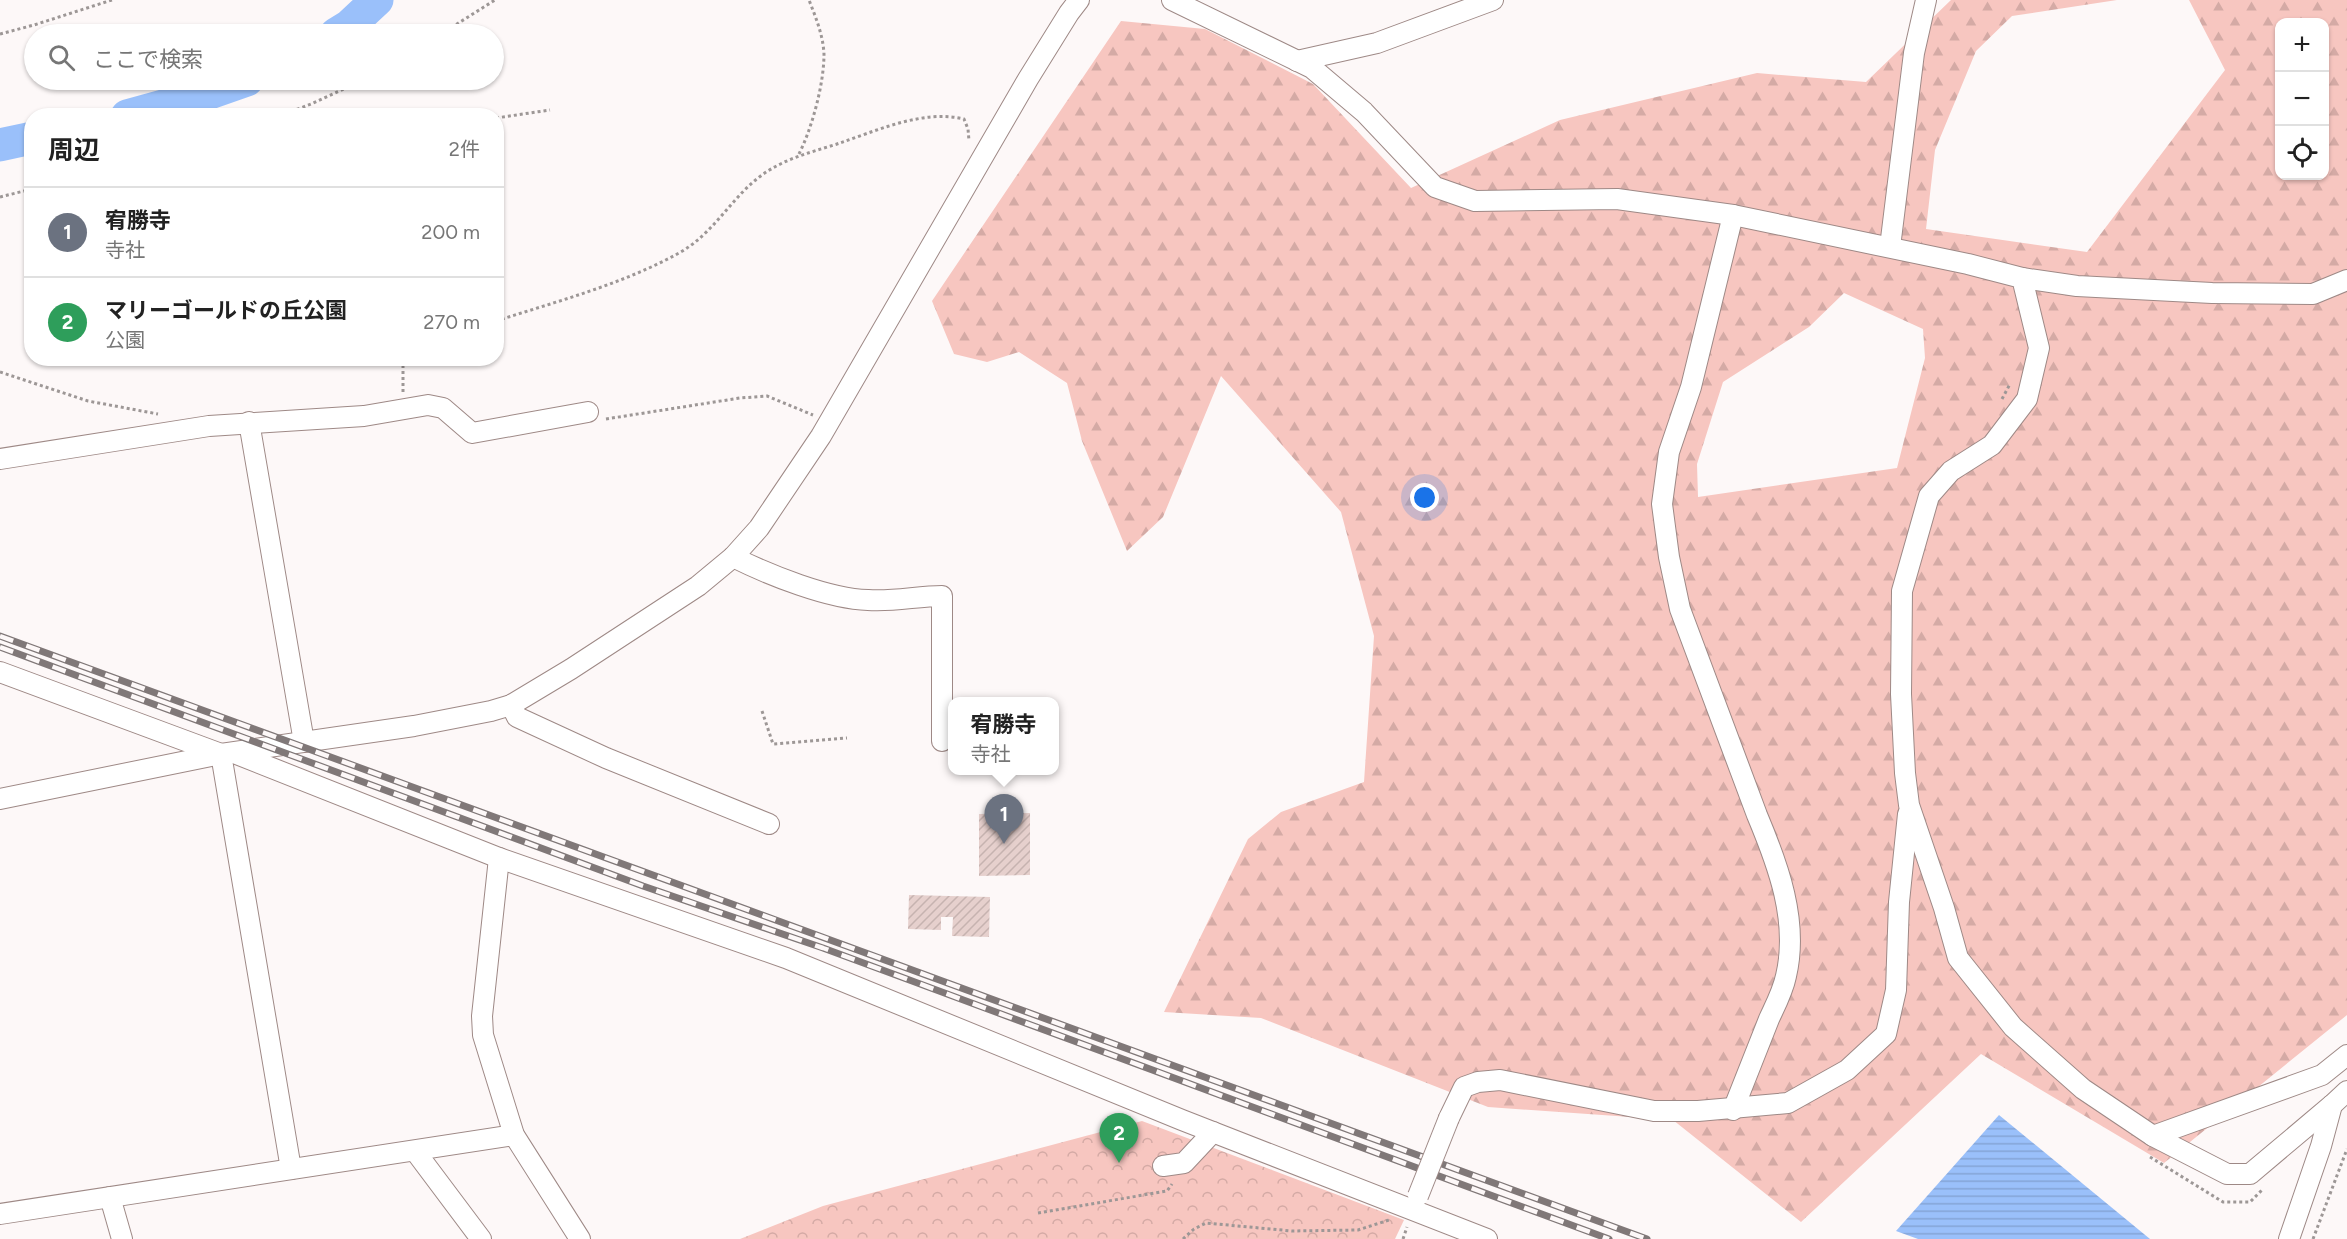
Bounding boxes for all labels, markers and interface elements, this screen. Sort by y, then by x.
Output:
map controls [2275,18,2329,180]
button: + [2275,18,2329,72]
search box [24,24,504,90]
icon: search [45,41,78,74]
text: ここで検索 [93,46,203,73]
button: − [2275,72,2329,126]
button: locate [2275,126,2329,180]
text: 周辺 [48,134,100,166]
text: 2件 [449,137,480,161]
text: 宥勝寺 [105,207,171,234]
text: 1 [63,220,72,244]
text: 200 m [421,220,480,244]
text: 寺社 [105,238,145,262]
text: マリーゴールドの丘公園 [105,297,347,324]
text: 2 [62,310,73,334]
text: 270 m [423,310,480,334]
text: 公園 [105,328,145,352]
your location [1410,483,1439,512]
popup [948,697,1059,775]
text: 宥勝寺 [970,711,1037,738]
text: 寺社 [970,742,1010,766]
pin: 1 [984,794,1024,844]
pin: 2 [1100,1114,1138,1163]

